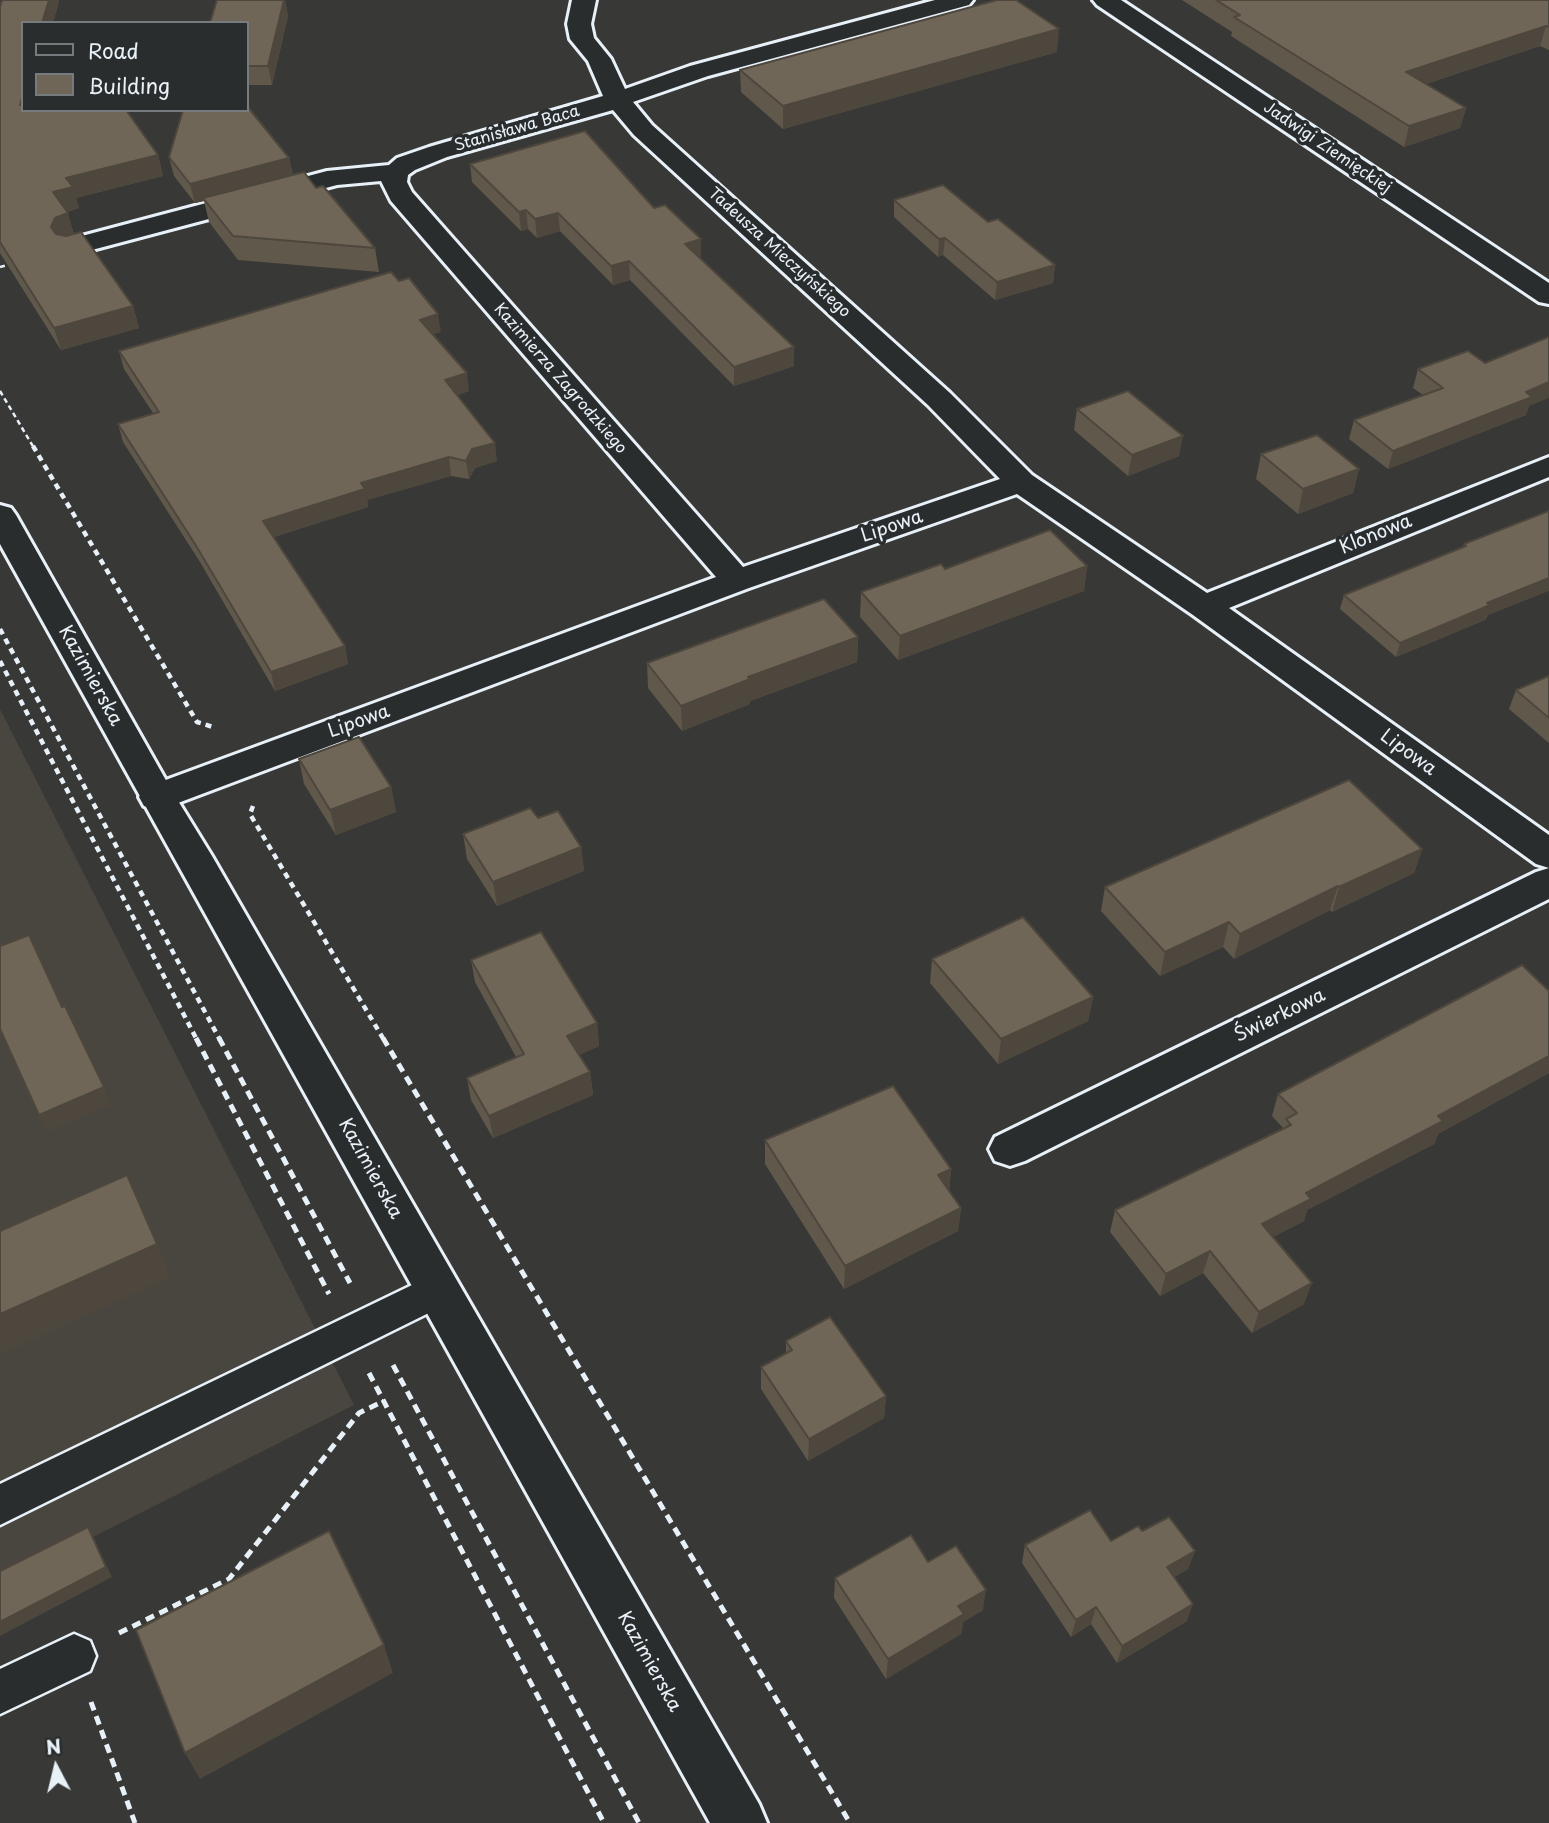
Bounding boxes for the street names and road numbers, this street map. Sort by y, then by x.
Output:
street label: Jadwigi Ziemięckiej [1260,98,1394,198]
street label: Stanisława Baca [452,102,582,156]
street label: Tadeusza Mieczyńskiego [704,184,854,322]
street label: Kazimierza Zagrodzkiego [489,300,631,458]
street label: Lipowa [858,506,926,548]
street label: Klonowa [1337,510,1415,560]
street label: Kazimierska [53,622,127,730]
street label: Lipowa [325,700,393,744]
street label: Lipowa [1375,725,1441,781]
street label: Świerkowa [1231,984,1329,1048]
street label: Kazimierska [333,1115,407,1223]
street label: Kazimierska [612,1608,686,1716]

